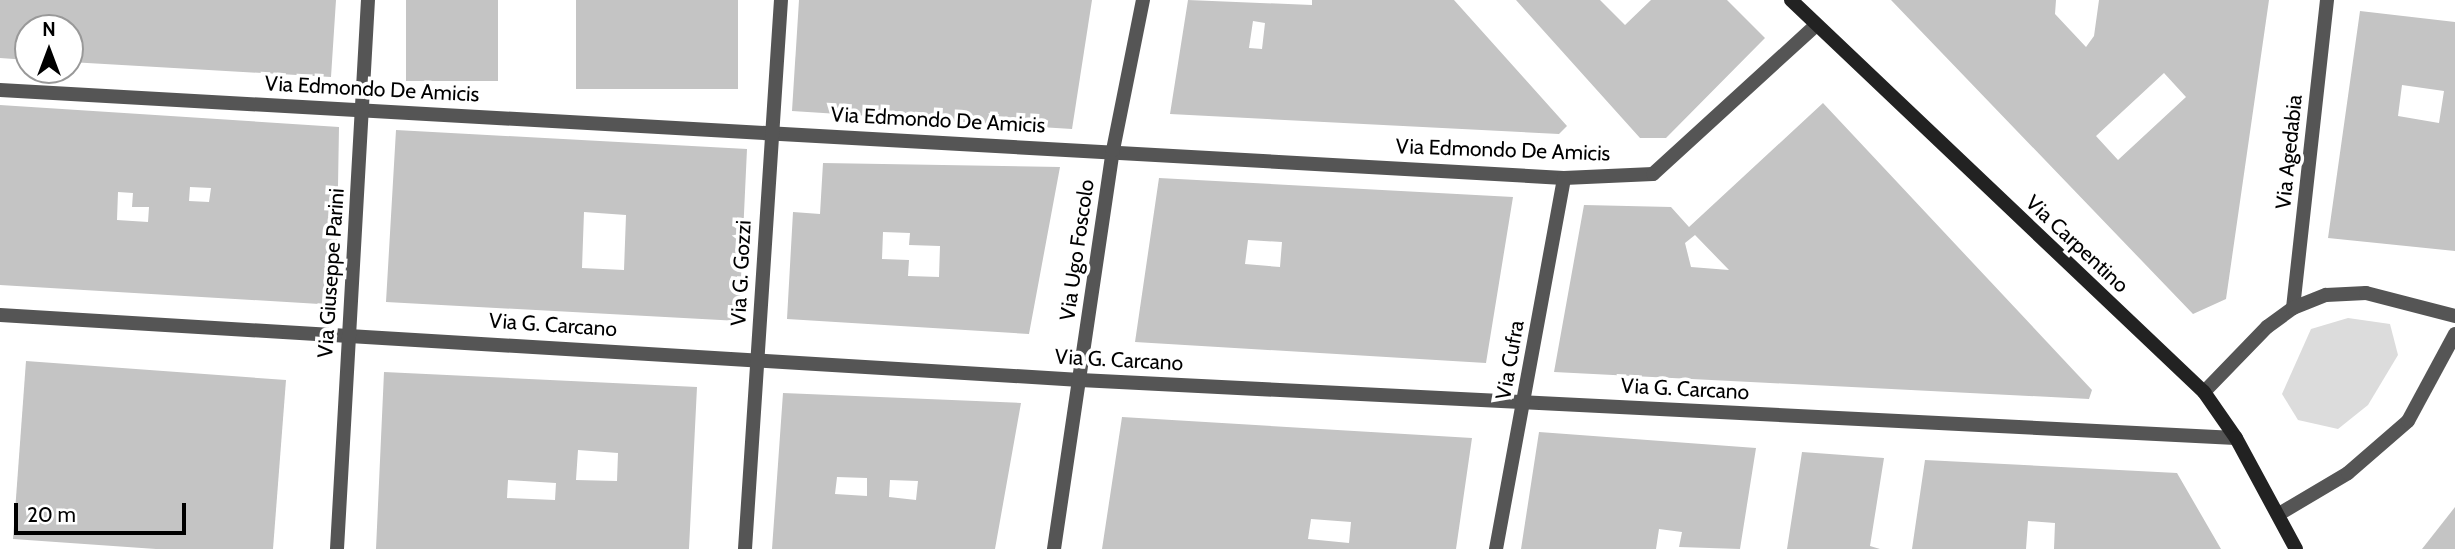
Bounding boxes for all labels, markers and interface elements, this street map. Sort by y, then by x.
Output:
north arrow [14,14,84,84]
text: N [42,18,56,41]
street label: Via Edmondo De Amicis [264,71,480,107]
street label: Via Agedabia [2270,94,2308,210]
street label: Via Edmondo De Amicis [830,102,1046,138]
street label: Via Edmondo De Amicis [1395,134,1611,166]
street label: Via Ugo Foscolo [1055,178,1099,322]
street label: Via Giuseppe Parini [313,187,349,359]
street label: Via Carpentino [2020,190,2134,298]
street label: Via G. Gozzi [726,220,756,326]
street label: Via G. Carcano [488,308,618,342]
street label: Via Cufra [1491,318,1529,402]
street label: Via G. Carcano [1054,344,1184,376]
street label: Via G. Carcano [1620,373,1750,405]
scale bar [18,490,189,534]
text: 20 m [27,502,76,527]

